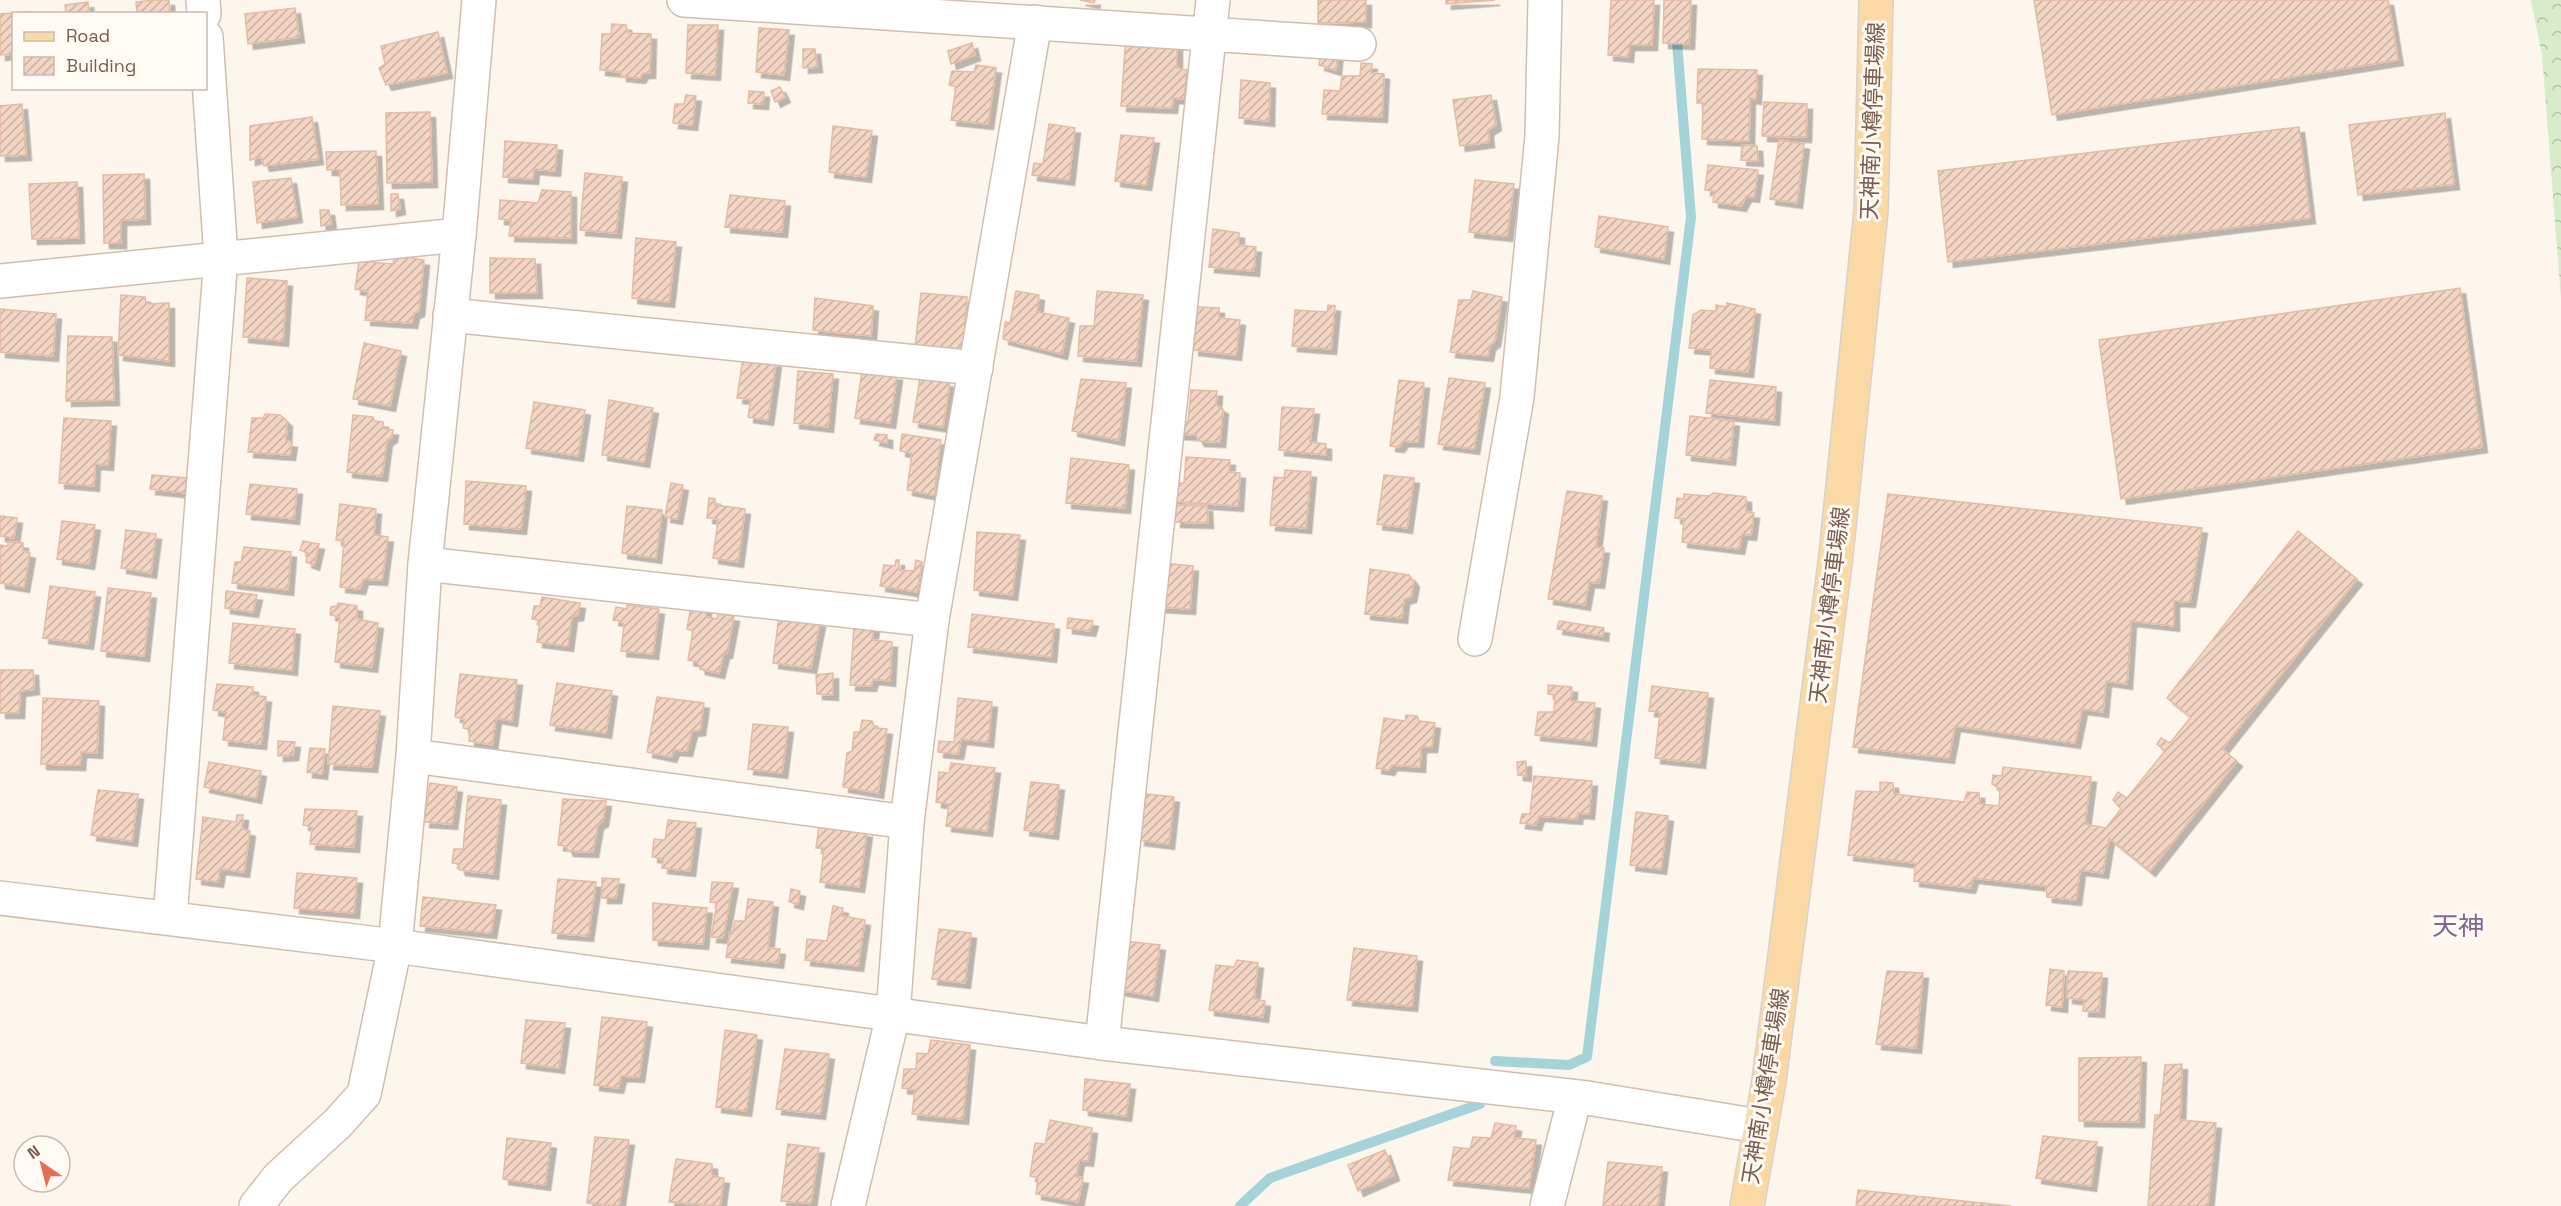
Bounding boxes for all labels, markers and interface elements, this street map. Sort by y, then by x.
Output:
legend [12,12,207,90]
street label: 天神南小樽停車場線 [1855,22,1889,220]
text: Road [66,24,110,47]
text: Building [66,54,136,77]
street label: 天神南小樽停車場線 [1803,505,1855,705]
district label: 天神 [2432,909,2484,943]
street label: 天神南小樽停車場線 [1736,986,1794,1186]
north arrow [12,1134,72,1194]
text: N [23,1140,44,1164]

